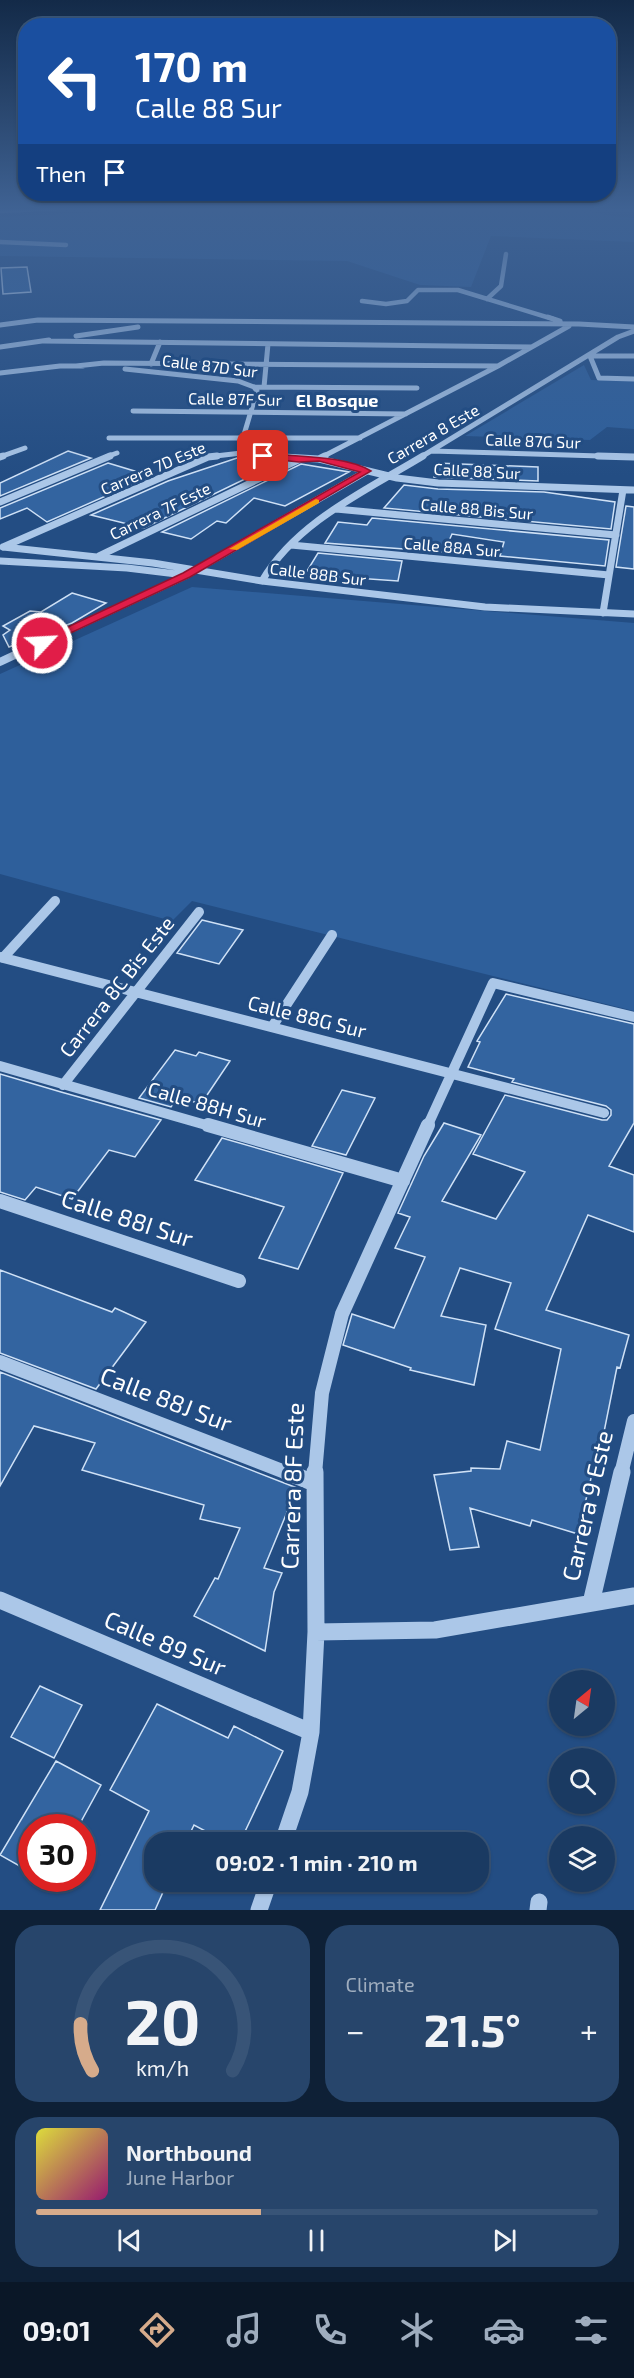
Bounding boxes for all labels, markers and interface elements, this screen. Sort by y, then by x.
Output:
text: 170 m [135,40,248,90]
icon: left [36,42,114,120]
text: Calle 88 Sur [135,91,282,123]
icon: arrive [98,156,131,189]
text: Then [36,160,86,186]
street label: Calle 87D Sur [161,350,260,381]
street label: Calle 87F Sur [188,388,283,409]
district label: El Bosque [295,389,379,411]
street label: Carrera 8 Este [383,400,482,468]
street label: Calle 87G Sur [485,429,582,452]
pin [237,430,288,481]
street label: Carrera 7D Este [98,437,208,498]
icon: arrive [246,439,279,472]
street label: Calle 88 Sur [433,459,522,482]
street label: Carrera 7F Este [106,478,213,543]
street label: Calle 88 Bis Sur [420,494,535,523]
street label: Calle 88A Sur [403,533,502,560]
street label: Calle 88B Sur [269,558,368,589]
position arrow [10,611,74,675]
street label: Carrera 8C Bis Este [54,911,179,1062]
street label: Calle 88G Sur [245,990,369,1042]
street label: Calle 88H Sur [145,1076,269,1132]
street label: Calle 88I Sur [58,1183,197,1253]
street label: Calle 88J Sur [97,1360,237,1437]
street label: Carrera 8F Este [274,1402,309,1570]
street label: Carrera 9 Este [555,1428,618,1584]
street label: Calle 89 Sur [100,1604,231,1681]
north arrow [549,1670,615,1736]
map controls [549,1670,615,1892]
button: search [549,1748,615,1814]
speed limit sign: 30 [18,1814,96,1892]
button: layers [549,1826,615,1892]
text: 09:02 · 1 min · 210 m [215,1849,418,1875]
text: Climate [346,1972,415,1996]
text: 20 [124,1983,200,2058]
text: 21.5° [424,2002,521,2056]
text: − [346,2010,365,2050]
text: + [580,2010,598,2050]
text: km/h [136,2055,189,2080]
text: Northbound [126,2139,252,2165]
text: June Harbor [126,2165,234,2189]
icon: previous [113,2224,146,2257]
icon: pause [300,2224,333,2257]
icon: next [488,2224,521,2257]
icon: directions [136,2309,178,2351]
icon: music [223,2309,265,2351]
icon: phone [309,2309,351,2351]
icon: climate [396,2309,438,2351]
icon: car [483,2309,525,2351]
icon: filters [570,2309,612,2351]
text: 09:01 [22,2314,91,2346]

